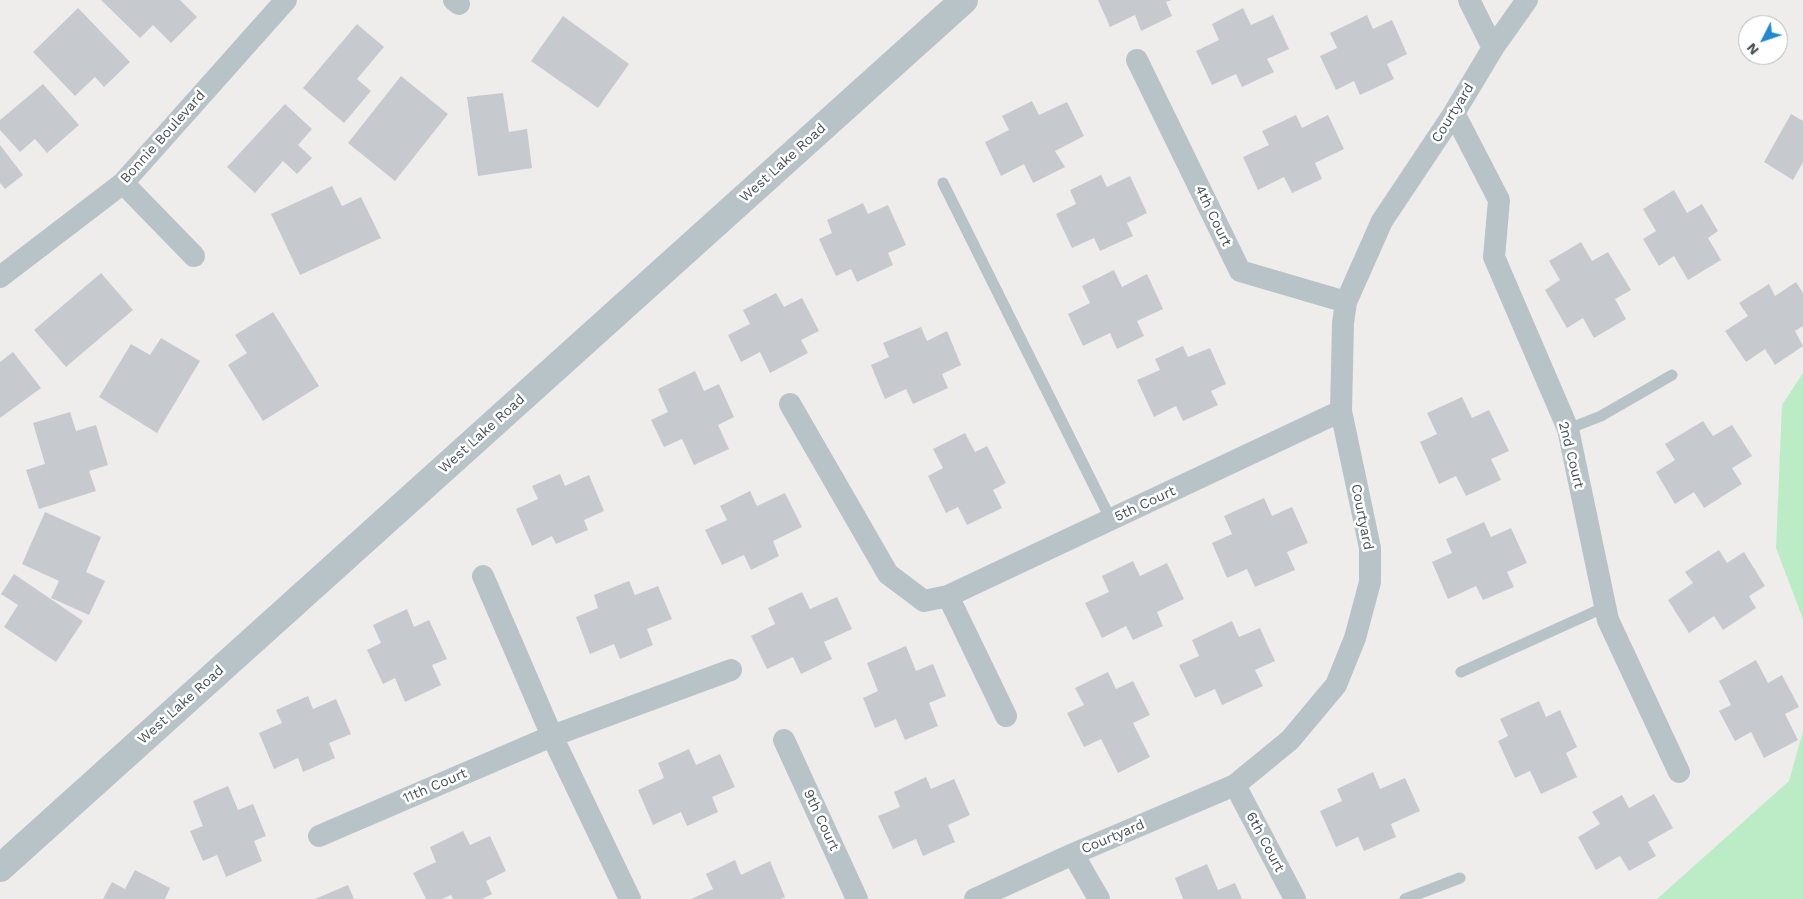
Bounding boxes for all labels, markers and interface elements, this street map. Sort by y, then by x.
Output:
north arrow [1738,15,1788,65]
text: N [1743,40,1762,58]
street label: Courtyard [1428,80,1478,146]
street label: Bonnie Boulevard [117,87,209,187]
street label: West Lake Road [736,120,830,206]
street label: 4th Court [1191,183,1235,249]
street label: West Lake Road [435,391,529,477]
street label: 2nd Court [1555,420,1587,490]
street label: Courtyard [1347,482,1377,552]
street label: 5th Court [1112,483,1178,525]
street label: West Lake Road [134,662,228,748]
street label: 11th Court [400,765,470,807]
street label: 9th Court [799,787,843,853]
street label: 6th Court [1242,809,1288,875]
street label: Courtyard [1079,816,1147,858]

